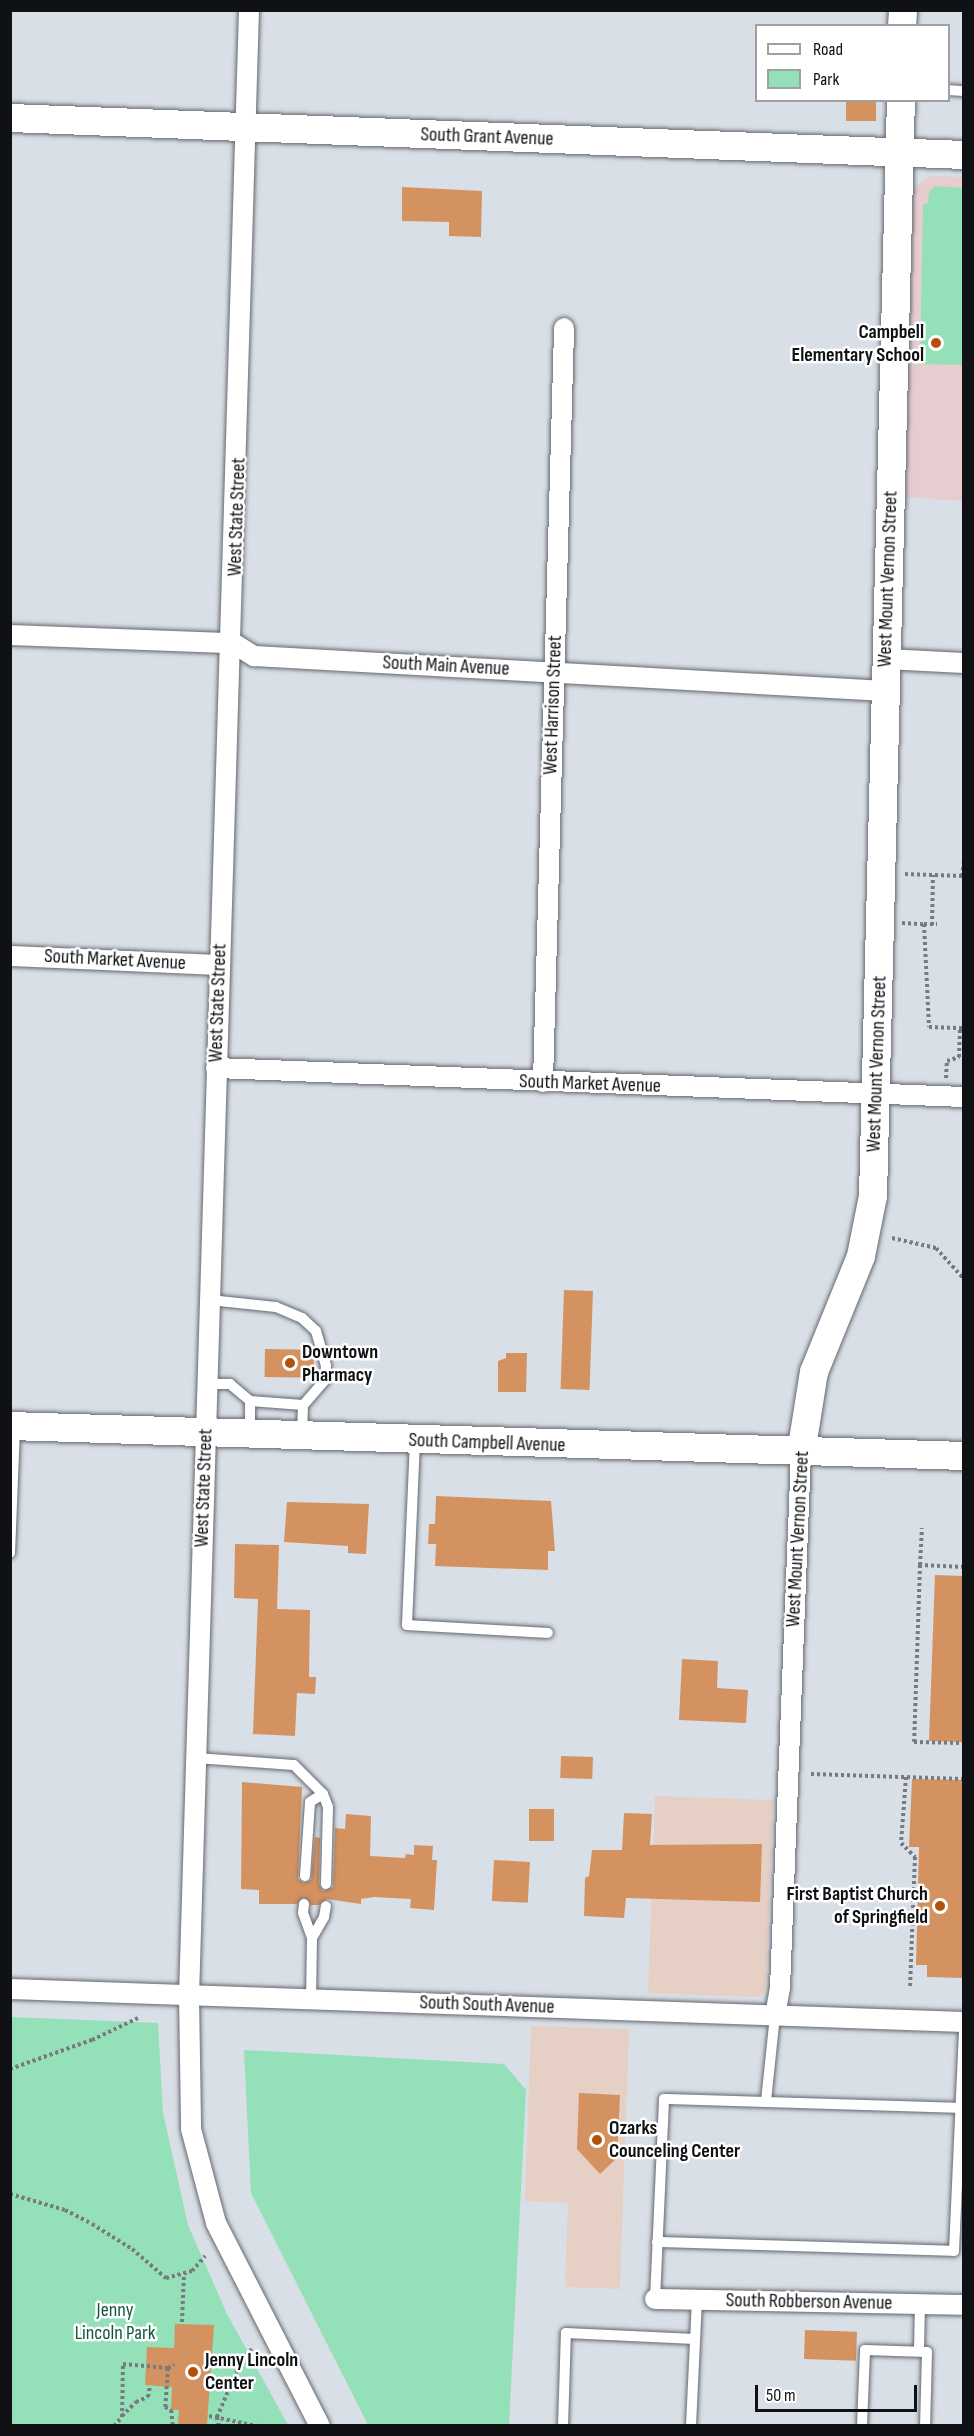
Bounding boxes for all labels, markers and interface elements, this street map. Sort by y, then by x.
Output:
legend [755,24,950,102]
text: Road [813,39,843,60]
text: Park [813,69,839,90]
street label: South Grant Avenue [420,123,554,151]
place label: Campbell Elementary School [791,320,924,367]
marker: Campbell Elementary School [929,336,943,350]
street label: West State Street [223,457,251,577]
street label: West Mount Vernon Street [873,490,903,668]
street label: West Harrison Street [539,635,567,775]
street label: South Main Avenue [382,651,510,681]
street label: West State Street [204,943,232,1063]
street label: South Market Avenue [44,944,186,976]
street label: West Mount Vernon Street [862,975,892,1153]
street label: South Market Avenue [519,1070,661,1098]
place label: Downtown Pharmacy [302,1340,378,1387]
marker: Downtown Pharmacy [283,1356,297,1370]
street label: West State Street [190,1428,218,1548]
street label: South Campbell Avenue [408,1428,566,1458]
street label: West Mount Vernon Street [781,1450,815,1628]
place label: First Baptist Church of Springfield [786,1882,928,1929]
marker: First Baptist Church of Springfield [933,1899,947,1913]
street label: South South Avenue [419,1991,555,2019]
place label: Ozarks Counceling Center [609,2116,740,2163]
marker: Ozarks Counceling Center [590,2133,604,2147]
street label: South Robberson Avenue [726,2289,892,2315]
park label: Jenny Lincoln Park [75,2298,155,2345]
place label: Jenny Lincoln Center [205,2348,298,2395]
marker: Jenny Lincoln Center [186,2365,200,2379]
scale bar [758,2373,920,2411]
text: 50 m [766,2385,796,2406]

